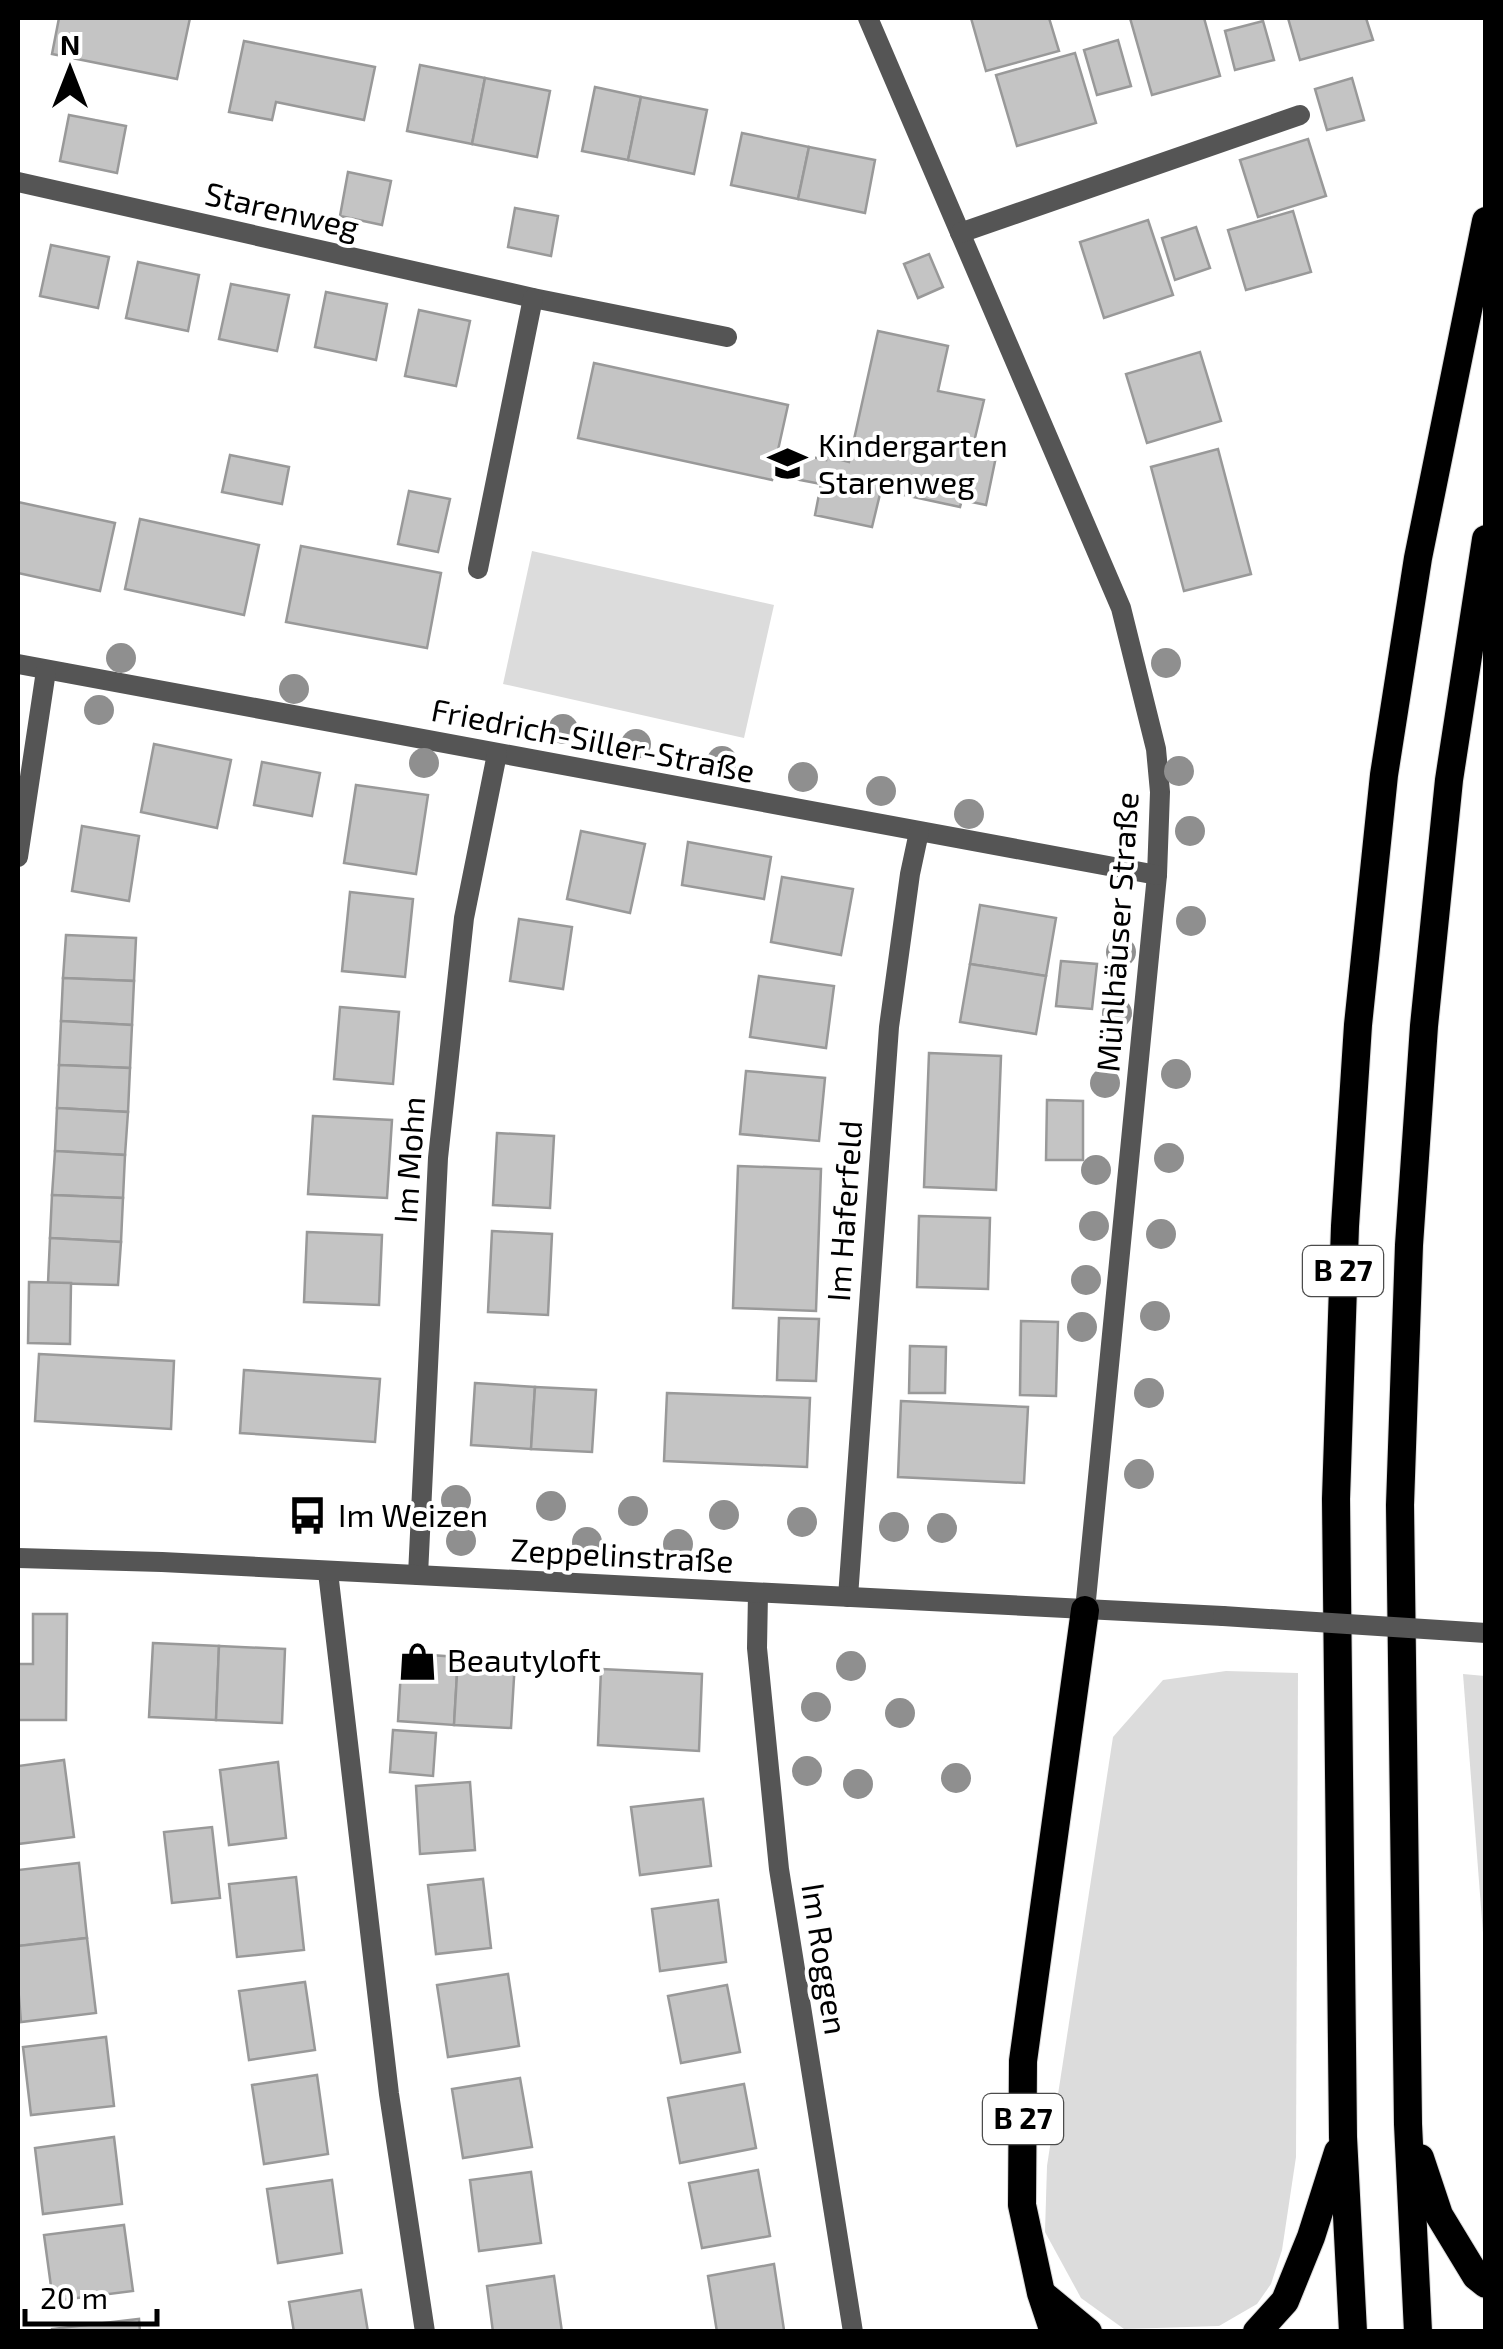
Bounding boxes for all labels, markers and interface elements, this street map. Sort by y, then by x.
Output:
north arrow [20,20,120,120]
text: N [60,27,80,61]
street label: Starenweg [202,173,363,245]
place label: Kindergarten Starenweg [818,425,1008,500]
school or university icon: Kindergarten Starenweg [767,443,809,485]
street label: Friedrich-Siller-Straße [429,689,758,789]
street label: Mühlhäuser Straße [1087,791,1145,1073]
street label: Im Mohn [385,1095,431,1225]
street label: Im Haferfeld [818,1119,868,1303]
road number: B 27 [1303,1246,1383,1296]
bus stop icon: Im Weizen [287,1495,329,1537]
place label: Im Weizen [338,1495,488,1533]
street label: Zeppelinstraße [510,1529,735,1579]
shop icon: Beautyloft [396,1640,438,1682]
place label: Beautyloft [447,1640,601,1678]
street label: Im Roggen [795,1880,857,2037]
road number: B 27 [983,2094,1063,2144]
scale bar [25,2264,158,2326]
text: 20 m [40,2279,108,2315]

